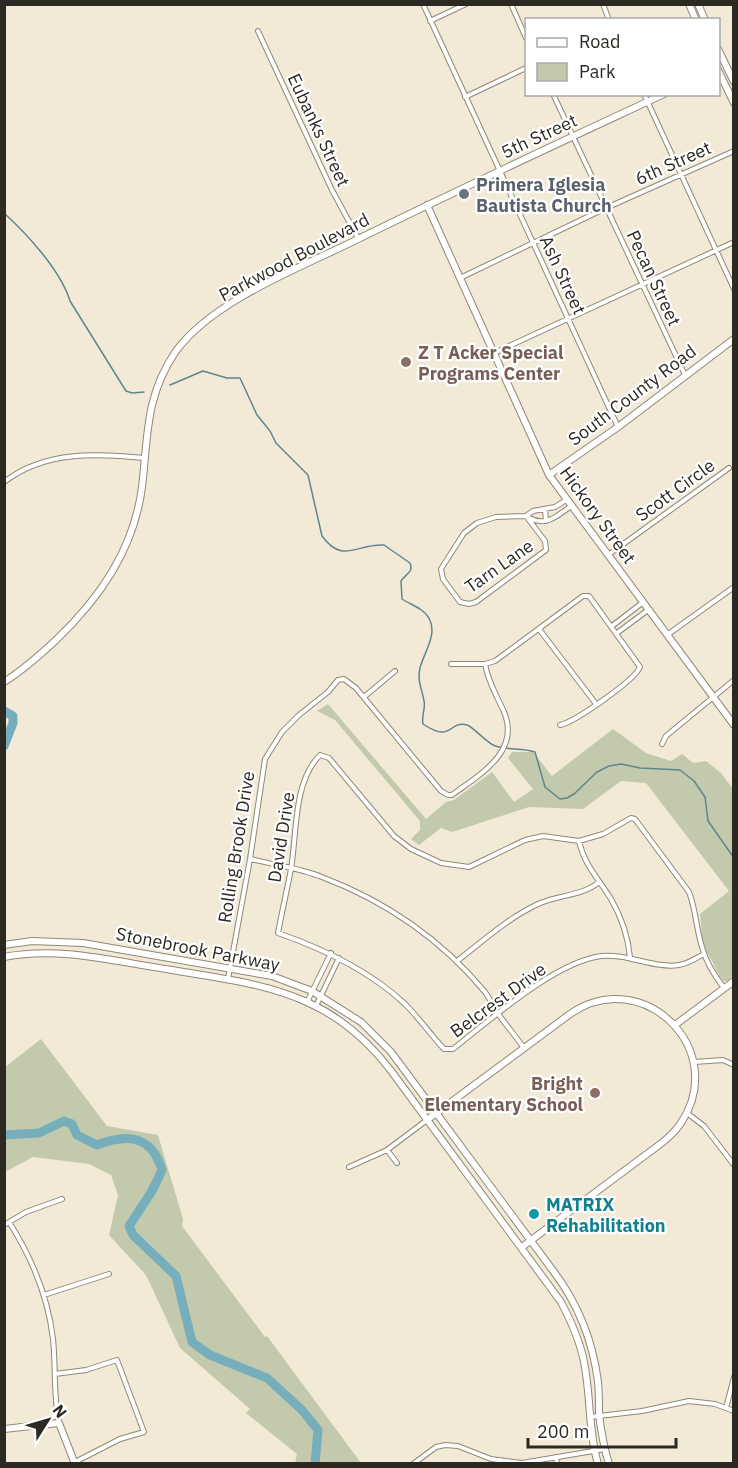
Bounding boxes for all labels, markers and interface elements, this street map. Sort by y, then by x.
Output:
legend [525,18,720,96]
text: Road [579,30,620,53]
text: Park [579,60,616,83]
street label: Eubanks Street [283,70,355,190]
street label: 5th Street [497,108,581,164]
street label: 6th Street [631,136,715,190]
place label: Primera Iglesia Bautista Church [476,173,612,217]
marker: Primera Iglesia Bautista Church [457,187,471,201]
street label: Parkwood Boulevard [215,208,373,306]
street label: Pecan Street [622,226,686,330]
street label: Ash Street [535,232,591,318]
street label: South County Road [564,339,700,451]
place label: Z T Acker Special Programs Center [418,341,564,385]
marker: Z T Acker Special Programs Center [399,355,413,369]
street label: Scott Circle [631,454,719,526]
street label: Hickory Street [555,462,641,568]
street label: Tarn Lane [460,534,538,598]
street label: Rolling Brook Drive [213,769,259,925]
street label: David Drive [262,790,300,884]
street label: Stonebrook Parkway [114,922,282,976]
street label: Belcrest Drive [446,957,551,1043]
place label: Bright Elementary School [424,1072,584,1116]
marker: Bright Elementary School [588,1086,602,1100]
place label: MATRIX Rehabilitation [546,1193,666,1237]
marker: MATRIX Rehabilitation [527,1207,541,1221]
north arrow [18,1390,78,1450]
text: N [49,1400,71,1422]
scale bar [528,1411,676,1449]
text: 200 m [537,1420,589,1443]

